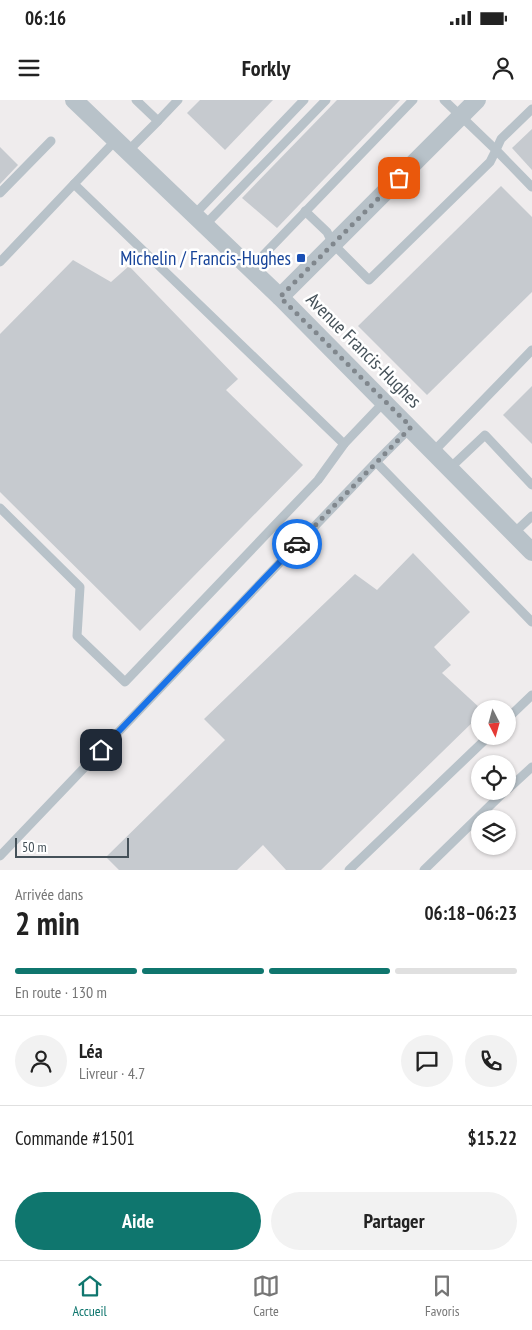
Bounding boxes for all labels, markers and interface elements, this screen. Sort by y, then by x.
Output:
text: 06:16 [25,6,66,30]
icon: menu [15,54,43,82]
text: Forkly [242,54,290,82]
icon: person [489,54,517,82]
pin [378,157,420,199]
icon: bag [385,164,413,192]
place label: Michelin / Francis-Hughes [120,246,291,270]
marker: Michelin / Francis-Hughes [295,252,307,264]
street label: Avenue Francis-Hughes [301,287,427,413]
courier [272,519,322,569]
icon: car [283,530,311,558]
north arrow [471,700,516,745]
map controls [471,700,516,855]
pin [80,729,122,771]
icon: home [87,736,115,764]
button: locate [471,755,516,800]
button: layers [471,810,516,855]
scale bar [15,835,129,858]
text: 50 m [22,838,47,856]
text: Arrivée dans [15,884,83,904]
text: 06:18–06:23 [424,901,517,925]
text: 2 min [15,902,80,944]
text: En route · 130 m [15,982,107,1002]
button: person [15,1035,67,1087]
button: chat [401,1035,453,1087]
button: phone [465,1035,517,1087]
text: Léa [79,1039,103,1063]
text: Livreur · 4.7 [79,1063,145,1083]
text: Commande #1501 [15,1126,135,1150]
text: $15.22 [468,1126,517,1150]
button: Aide [15,1192,261,1250]
button: Partager [271,1192,517,1250]
tab: Accueil [73,1272,107,1320]
tab: Carte [252,1272,280,1320]
tab: Favoris [425,1272,459,1320]

